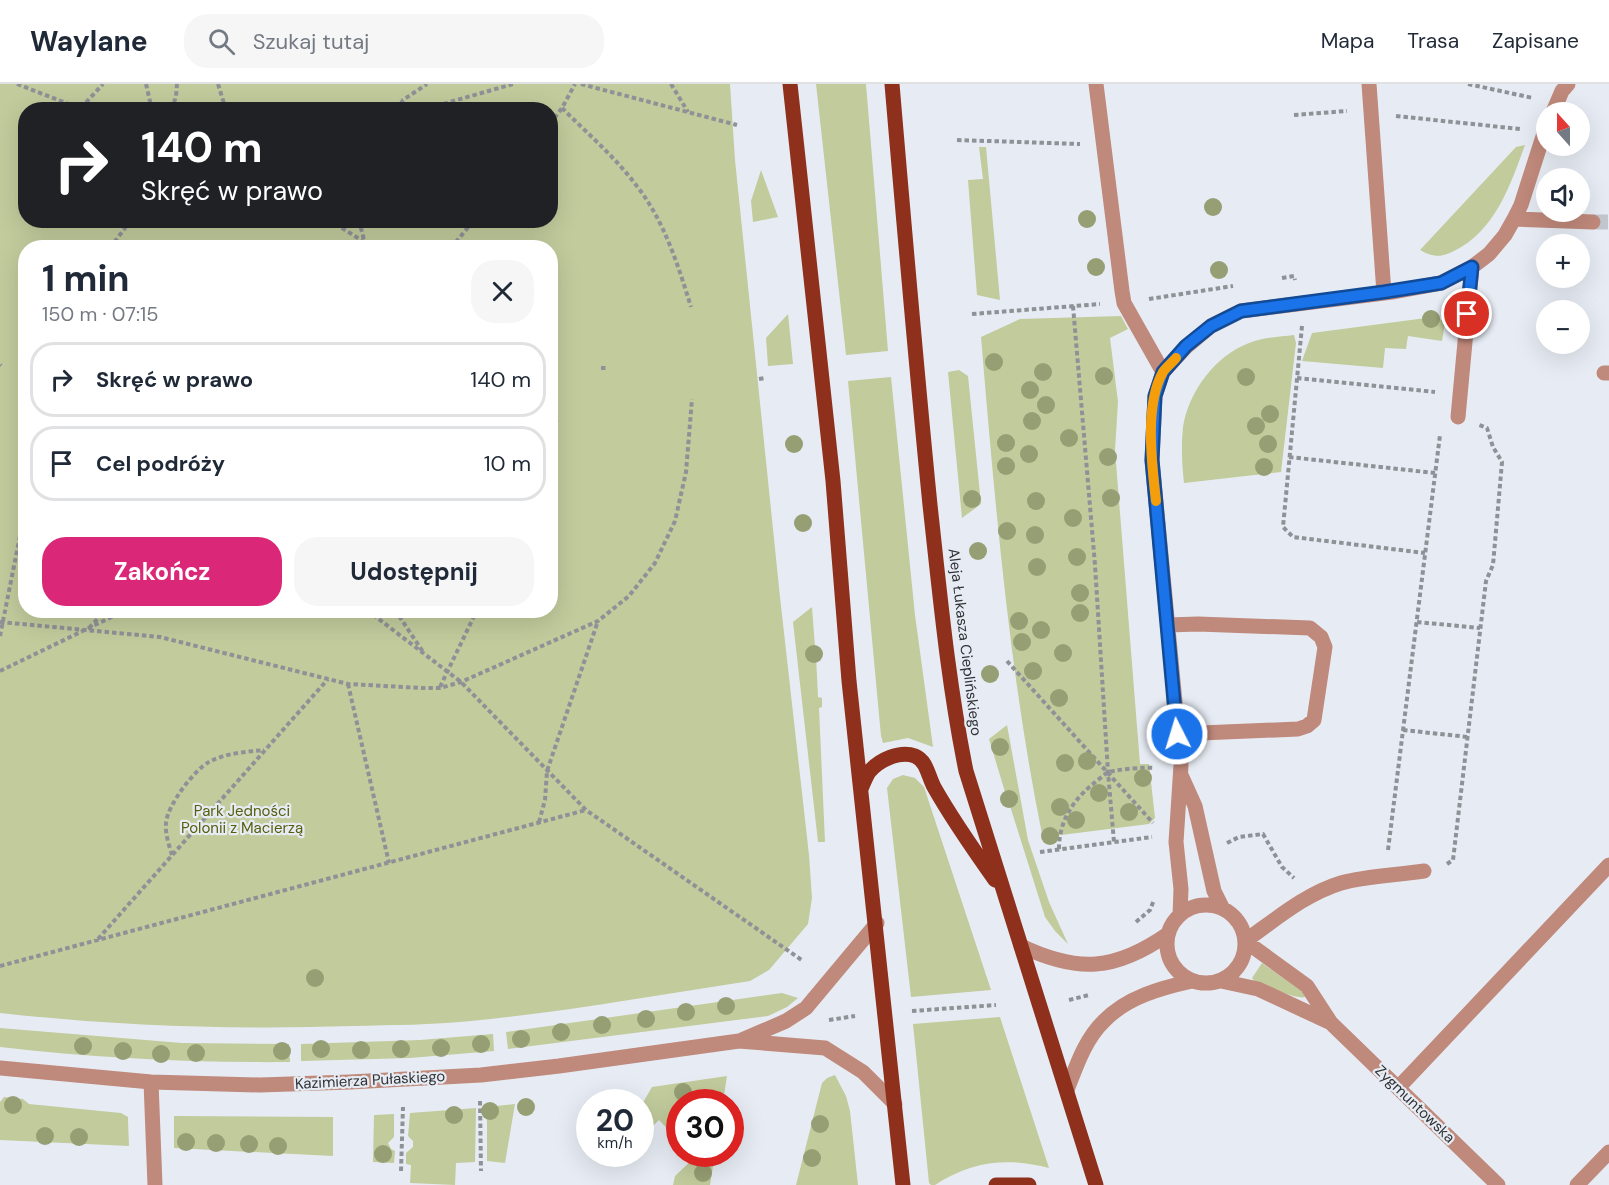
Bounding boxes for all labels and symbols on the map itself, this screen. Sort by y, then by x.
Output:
north arrow [1536,102,1590,156]
pin [1441,288,1492,339]
street label: Aleja Łukasza Cieplińskiego [944,547,986,737]
position arrow [1145,702,1209,766]
park label: Park Jedności Polonii z Macierzą [181,801,303,838]
street label: Zygmuntowska [1371,1061,1459,1147]
street label: Kazimierza Pułaskiego [294,1066,446,1094]
speed limit sign: 30 [666,1089,744,1167]

